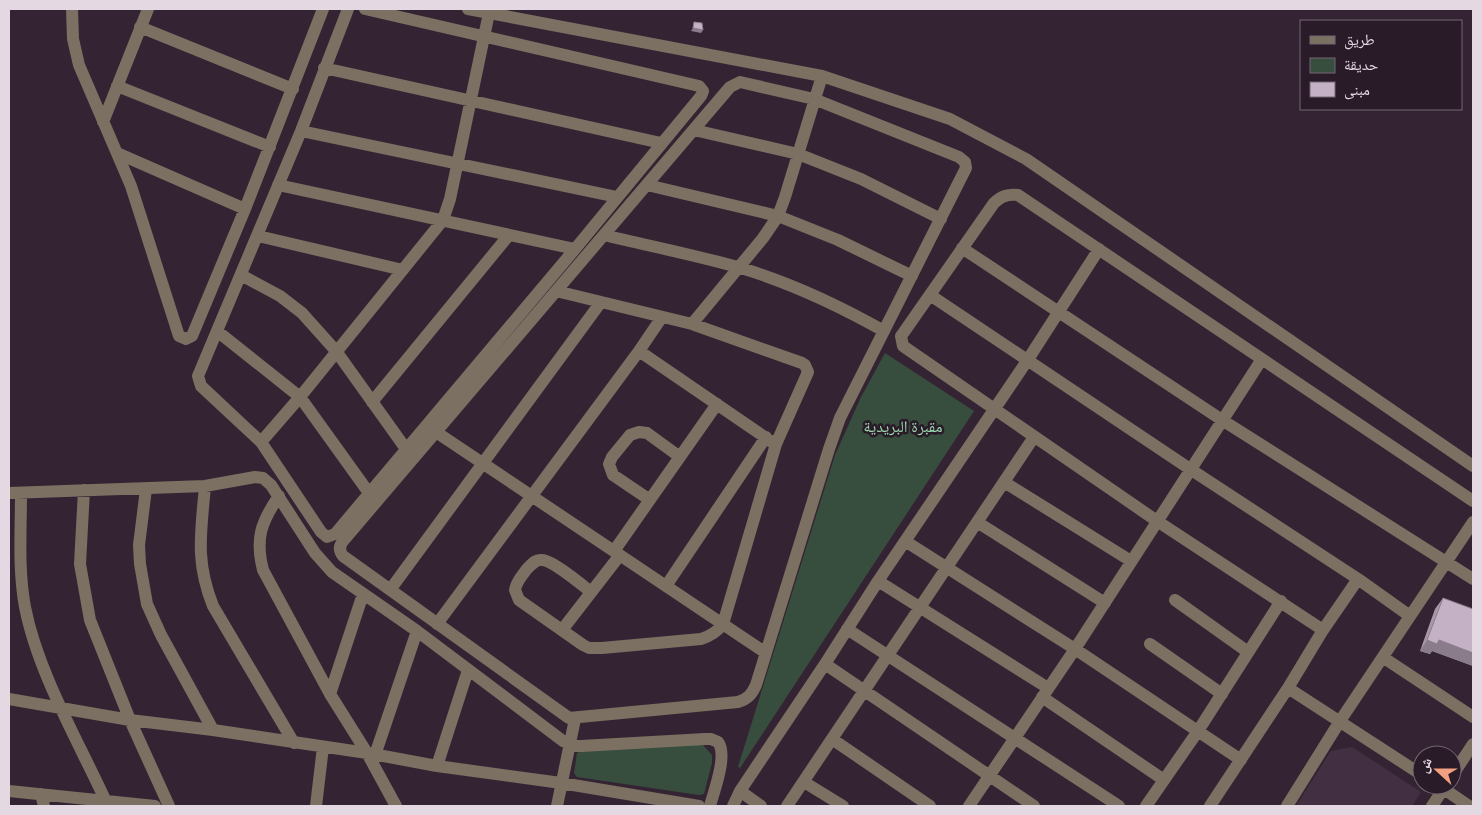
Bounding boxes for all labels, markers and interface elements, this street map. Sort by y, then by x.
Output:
legend [1300,20,1462,110]
text: طريق [1344,29,1375,50]
text: حديقة [1344,54,1379,75]
text: مبنى [1344,79,1370,100]
park label: مقبرة البريدية [864,415,942,437]
north arrow [1412,745,1462,795]
text: ش [1414,755,1436,776]

